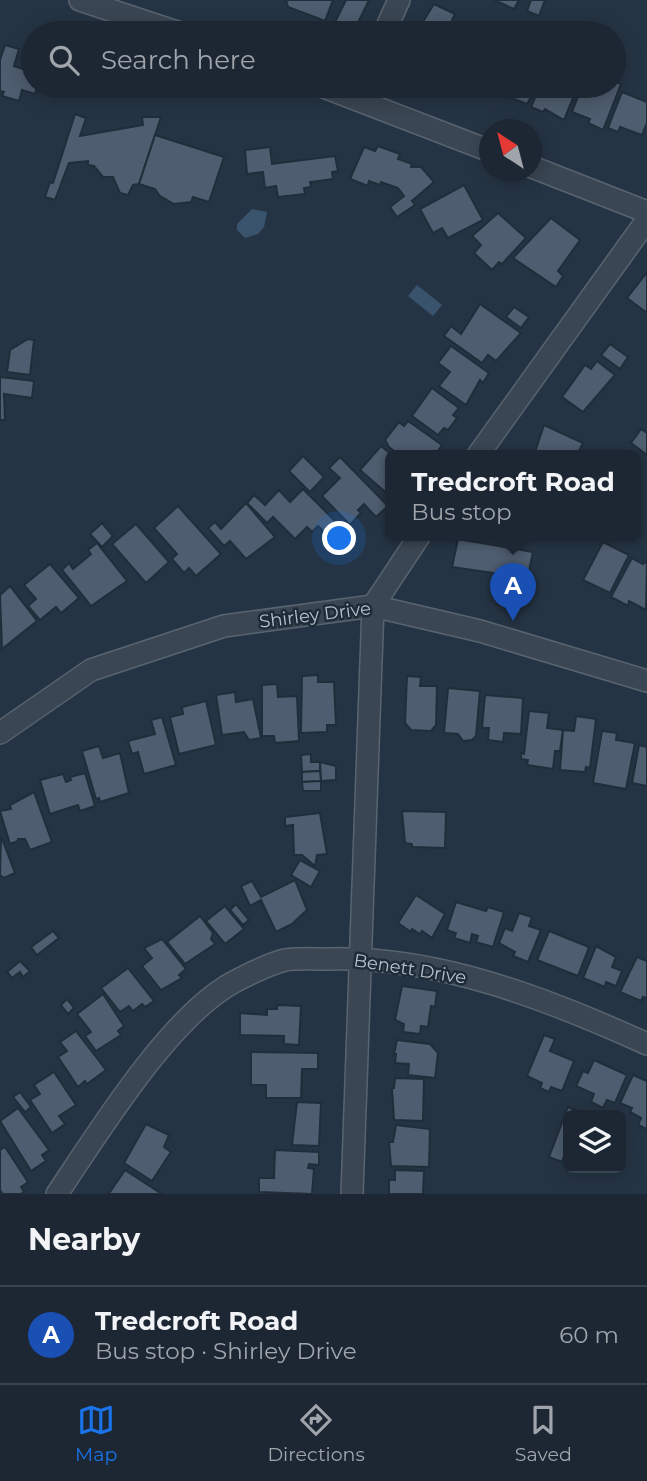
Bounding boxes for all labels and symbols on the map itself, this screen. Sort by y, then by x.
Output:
north arrow [479,119,542,182]
your location [322,521,356,555]
pin: A [490,563,536,621]
street label: Shirley Drive [258,597,372,633]
street label: Benett Drive [352,949,468,989]

